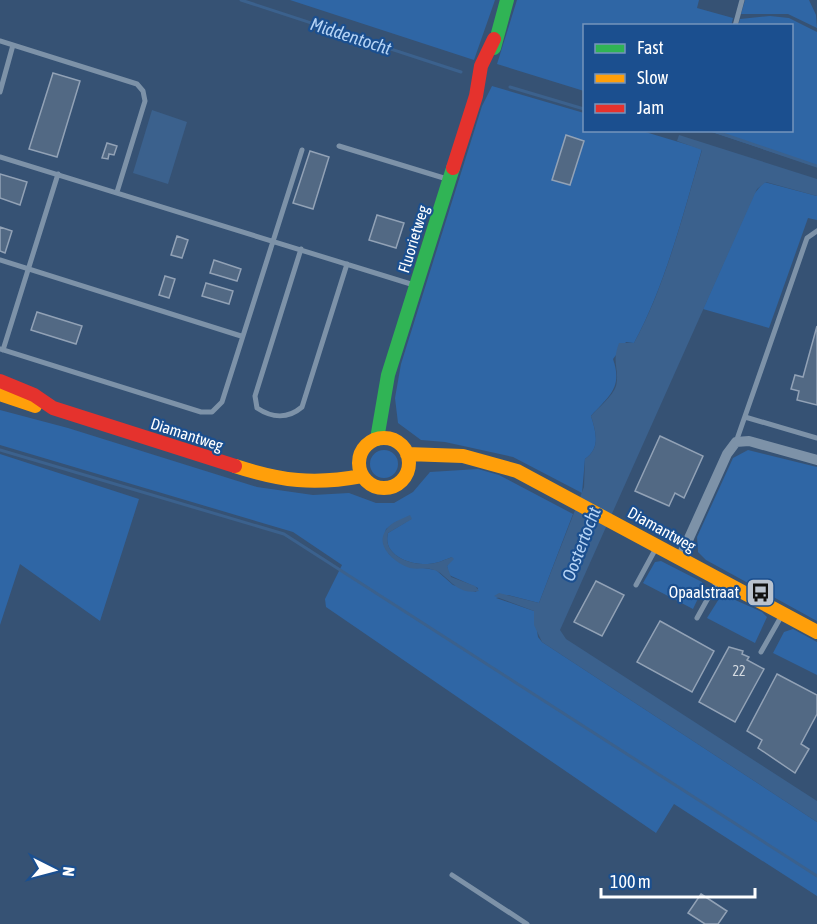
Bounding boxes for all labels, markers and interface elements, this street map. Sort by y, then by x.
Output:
water label: Middentocht [308,13,395,59]
legend [583,24,793,132]
text: Fast [637,37,664,58]
text: Slow [637,67,668,88]
text: Jam [637,97,664,118]
street label: Fluorietweg [394,203,433,275]
street label: Diamantweg [148,414,226,455]
water label: Oostertocht [557,503,605,584]
street label: Diamantweg [624,503,699,556]
bus stop icon: Opaalstraat [744,576,776,608]
place label: Opaalstraat [669,583,739,602]
house number: 22 [732,663,746,679]
north arrow [24,840,84,900]
scale bar [601,861,756,899]
text: N [59,866,78,877]
text: 100 m [610,871,651,892]

